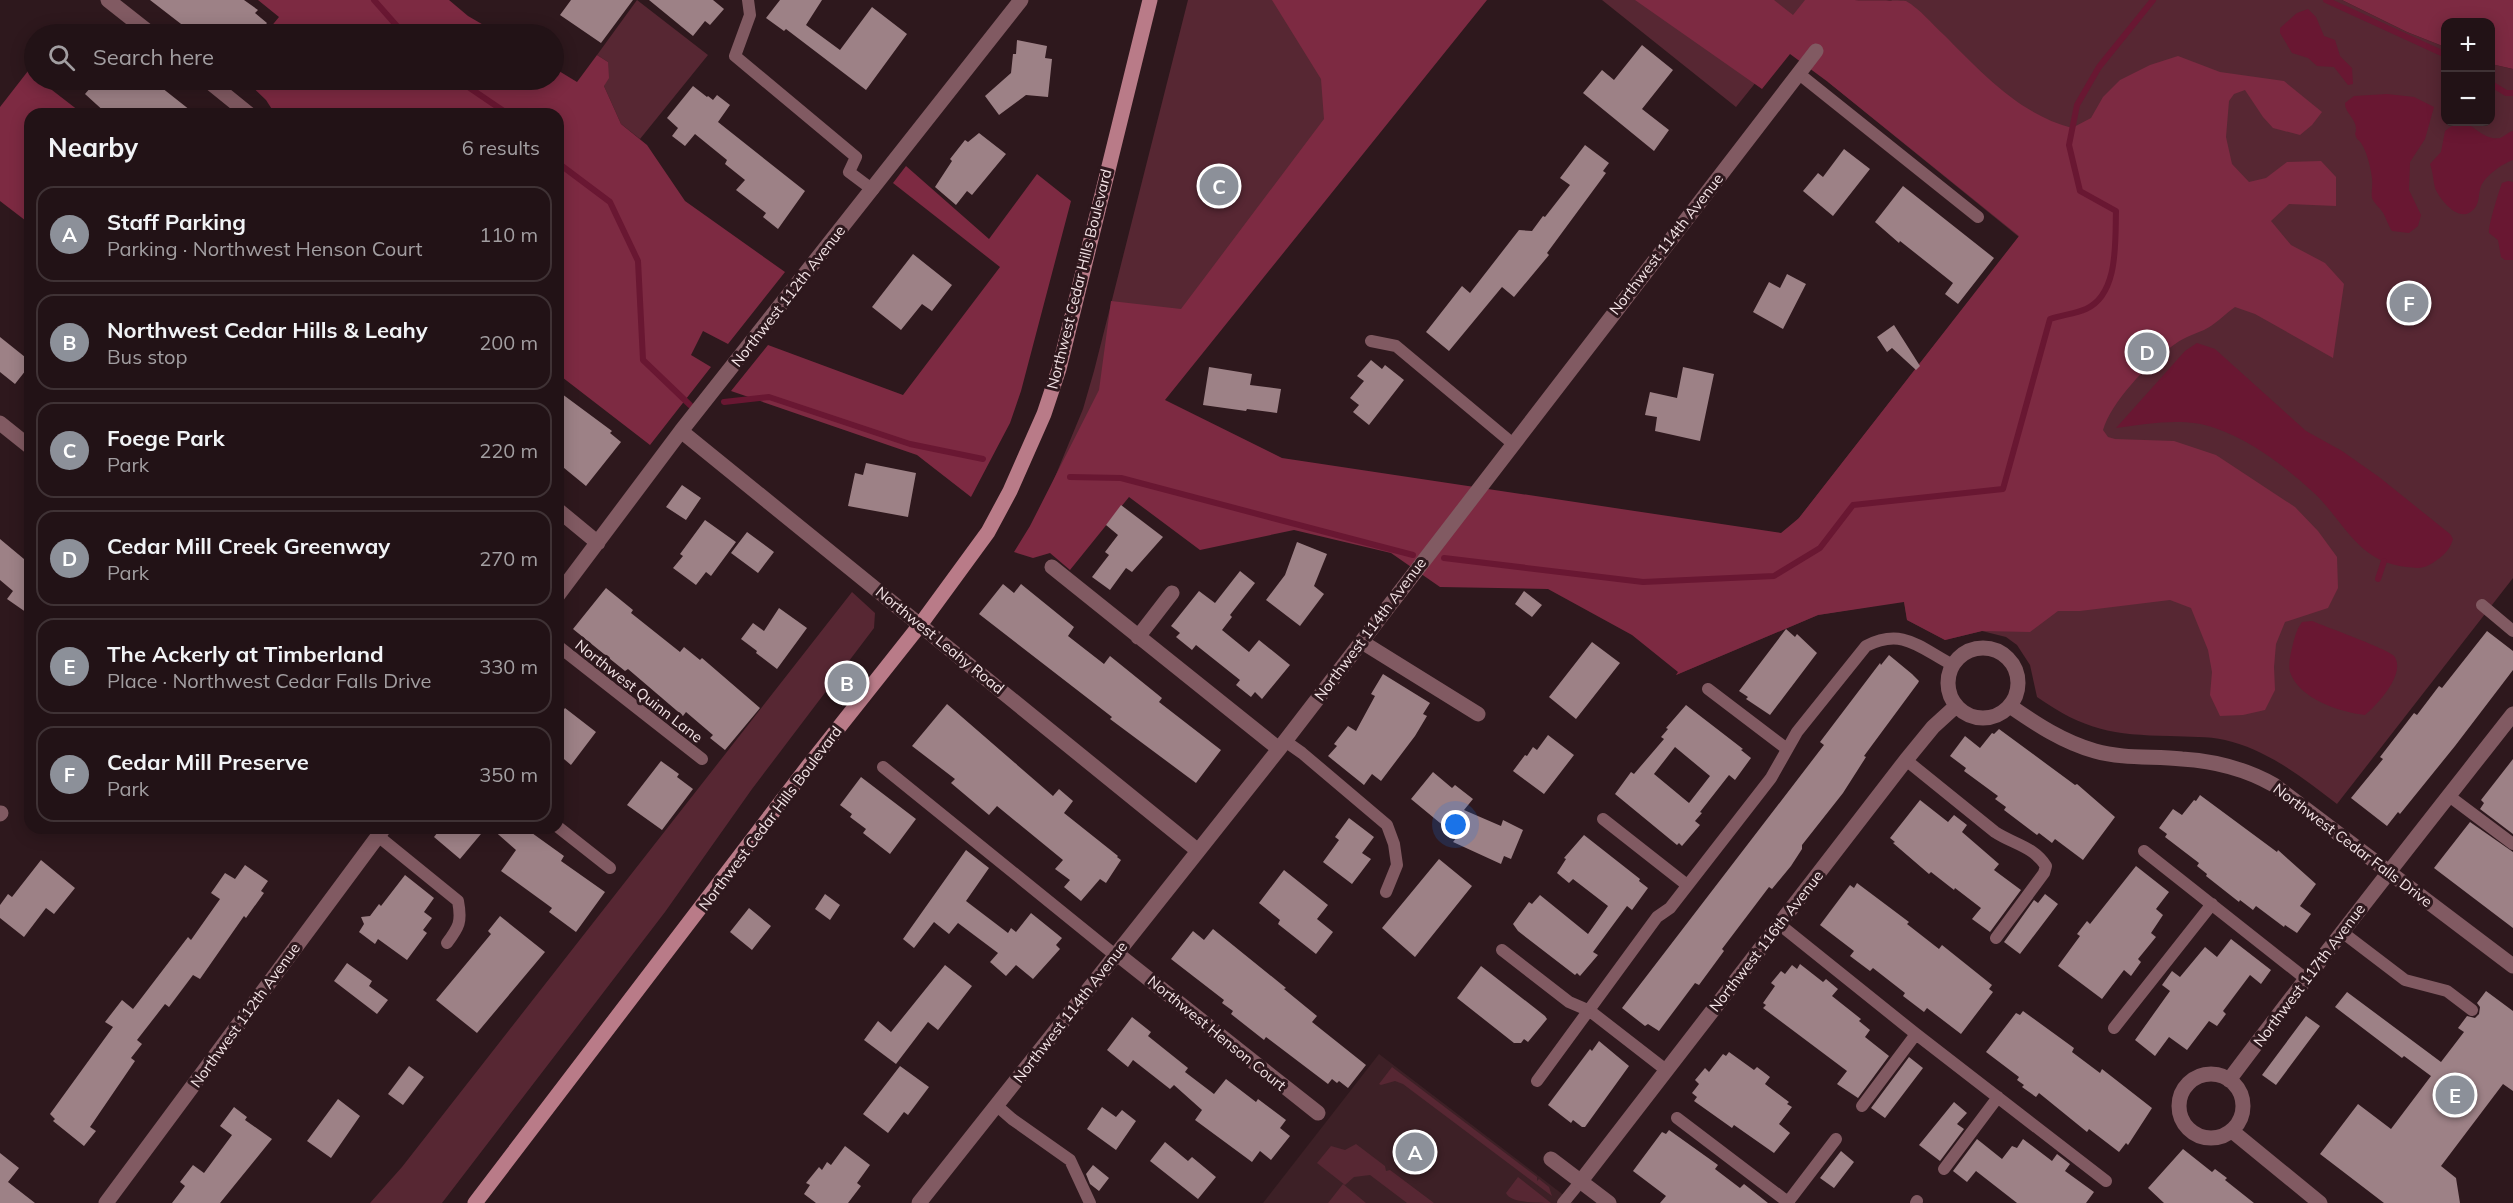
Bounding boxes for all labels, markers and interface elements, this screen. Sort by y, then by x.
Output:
map controls [2441,18,2495,126]
button: + [2441,18,2495,72]
search box [24,24,564,90]
icon: search [45,41,78,74]
text: Search here [93,43,214,71]
button: − [2441,72,2495,126]
text: Nearby [48,131,138,164]
text: 6 results [462,135,540,160]
pin: C [1200,164,1238,208]
street label: Northwest Cedar Hills Boulevard [1042,167,1116,391]
street label: Northwest 114th Avenue [1605,169,1727,319]
text: Staff Parking [107,208,246,236]
street label: Northwest 112th Avenue [727,221,849,371]
text: A [62,222,77,247]
text: 110 m [479,222,538,247]
text: Parking · Northwest Henson Court [107,236,423,261]
pin: F [2390,280,2428,326]
text: Northwest Cedar Hills & Leahy [107,316,428,344]
text: B [63,330,76,355]
text: 200 m [479,330,538,355]
pin: D [2128,330,2166,374]
text: Bus stop [107,344,187,369]
text: Foege Park [107,424,225,452]
text: C [63,438,76,463]
text: 220 m [479,438,538,463]
text: Park [107,452,149,477]
text: Cedar Mill Creek Greenway [107,532,390,560]
text: D [62,546,77,571]
text: 270 m [479,546,538,571]
street label: Northwest 114th Avenue [1310,554,1430,704]
text: Park [107,560,149,585]
street label: Northwest Leahy Road [872,582,1008,698]
street label: Northwest Quinn Lane [571,635,707,747]
text: The Ackerly at Timberland [107,640,384,668]
text: E [64,654,75,679]
text: 330 m [479,654,538,679]
pin: B [828,660,866,706]
text: Place · Northwest Cedar Falls Drive [107,668,432,693]
street label: Northwest Cedar Hills Boulevard [694,722,846,914]
text: Cedar Mill Preserve [107,748,309,776]
text: F [64,762,75,787]
text: 350 m [479,762,538,787]
text: Park [107,776,149,801]
street label: Northwest Cedar Falls Drive [2270,779,2436,911]
your location [1441,810,1470,839]
street label: Northwest 116th Avenue [1705,866,1827,1016]
street label: Northwest 117th Avenue [2249,900,2369,1050]
street label: Northwest 114th Avenue [1009,937,1131,1087]
street label: Northwest 112th Avenue [186,939,304,1091]
street label: Northwest Henson Court [1144,971,1290,1095]
pin: E [2436,1072,2474,1118]
pin: A [1396,1130,1434,1174]

